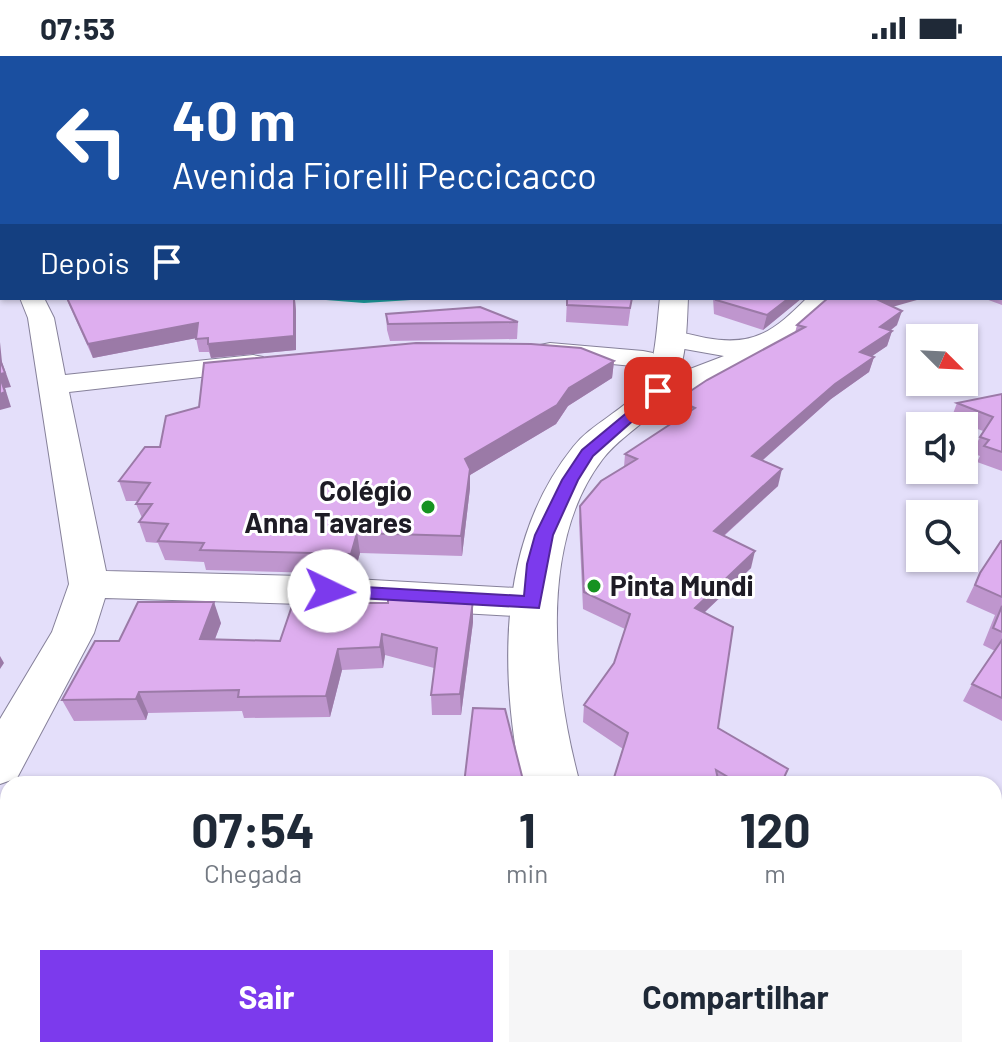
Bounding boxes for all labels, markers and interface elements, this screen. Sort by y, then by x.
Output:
text: 07:53 [40,10,115,46]
text: 40 m [172,85,296,152]
icon: left [40,88,144,192]
text: Avenida Fiorelli Peccicacco [172,153,597,196]
icon: arrive [145,240,189,284]
text: Depois [40,244,129,280]
north arrow [906,324,978,396]
map controls [906,324,978,572]
pin [624,357,692,425]
icon: arrive [636,369,680,413]
button: sound [906,412,978,484]
place label: Colégio Anna Tavares [244,473,412,539]
marker: Colégio Anna Tavares [419,498,437,516]
button: search [906,500,978,572]
position arrow [287,549,371,633]
place label: Pinta Mundi [610,568,754,602]
marker: Pinta Mundi [585,577,603,595]
text: 07:54 [191,800,315,858]
text: 1 [519,800,536,858]
text: 120 [739,800,811,858]
text: Chegada [204,857,302,888]
text: min [506,857,548,888]
text: m [764,857,786,888]
button: Sair [40,950,493,1042]
button: Compartilhar [509,950,962,1042]

